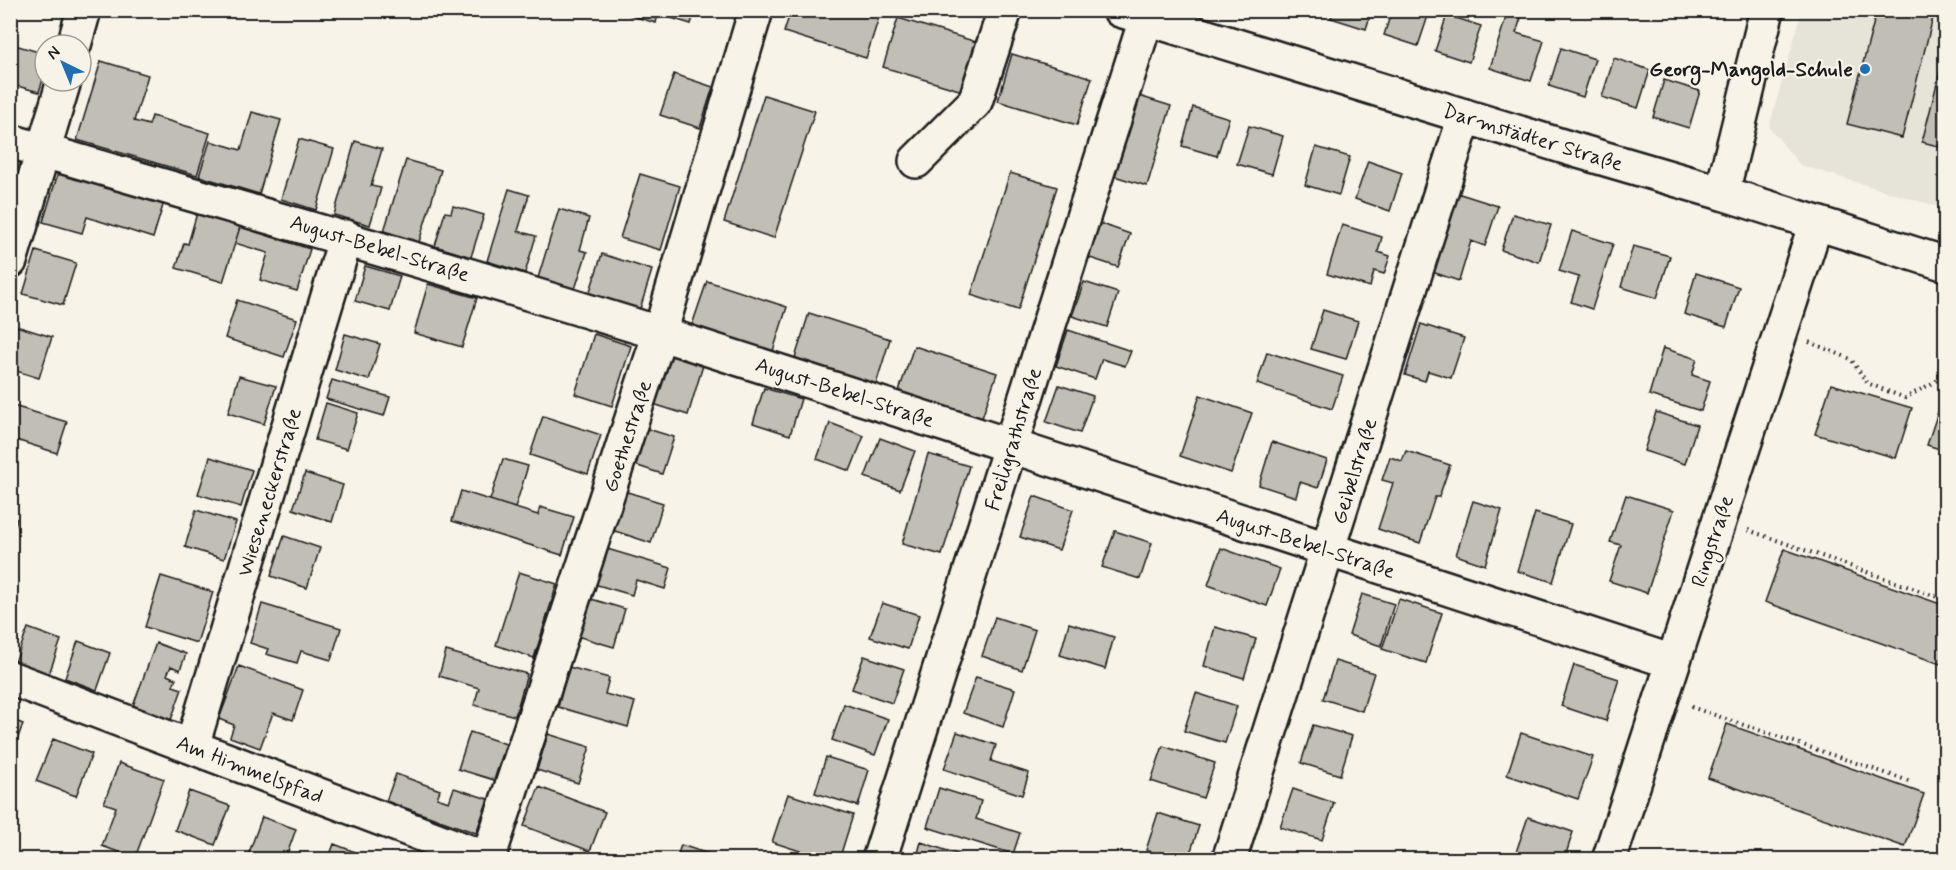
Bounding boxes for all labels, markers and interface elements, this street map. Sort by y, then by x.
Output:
north arrow [33,33,93,93]
text: N [43,42,65,64]
place label: Georg-Mangold-Schule [1649,56,1853,86]
marker: Georg-Mangold-Schule [1858,62,1872,76]
street label: Darmstädter Straße [1439,97,1626,179]
street label: August-Bebel-Straße [287,208,473,290]
street label: August-Bebel-Straße [752,351,938,435]
street label: Freiligrathstraße [979,364,1049,514]
street label: Goethestraße [597,377,659,496]
street label: Wieseneckerstraße [231,405,309,580]
street label: Geibelstraße [1326,415,1384,528]
street label: Ringstraße [1685,492,1742,591]
street label: August-Bebel-Straße [1213,502,1399,586]
street label: Am Himmelspfad [172,729,327,811]

